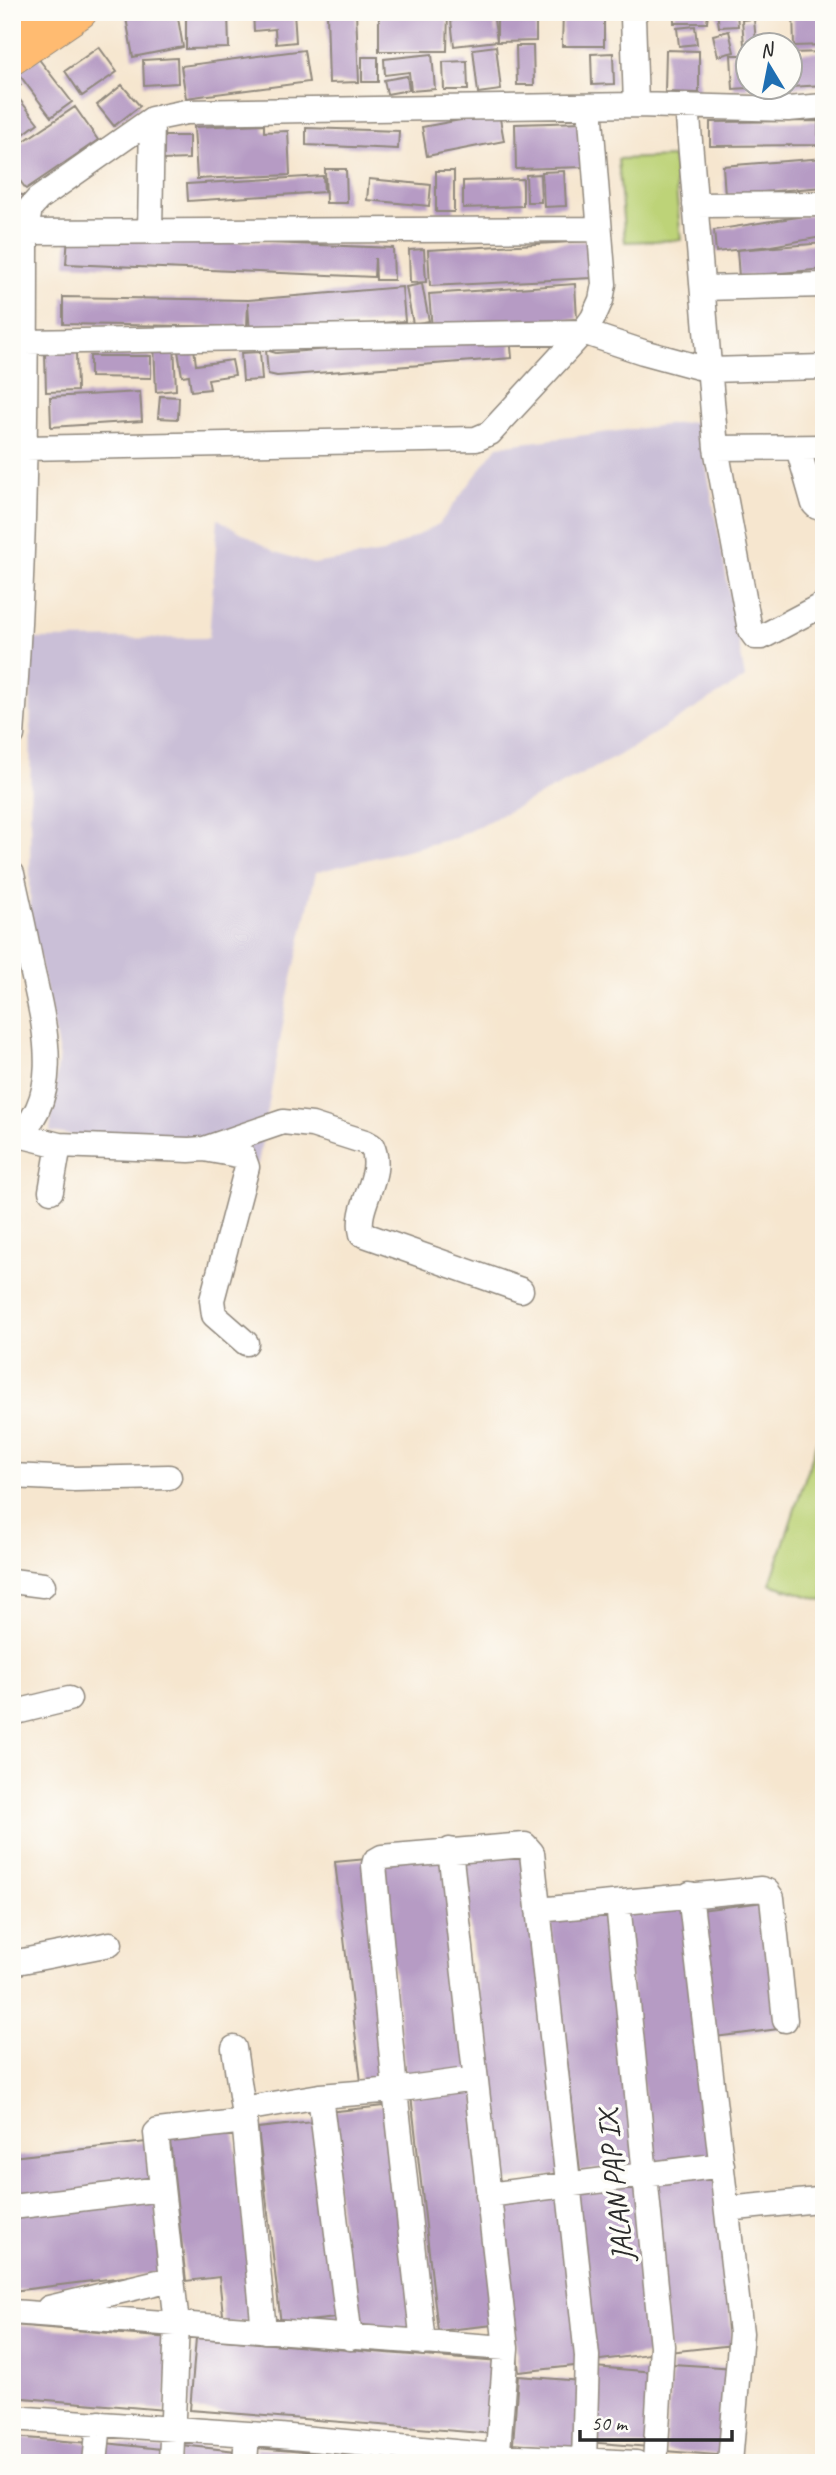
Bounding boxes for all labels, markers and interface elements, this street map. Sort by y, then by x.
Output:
north arrow [734,32,804,102]
text: N [758,37,777,63]
street label: JALAN PAP IX [588,2104,642,2266]
scale bar [580,2398,733,2442]
text: 50 m [591,2410,629,2436]

